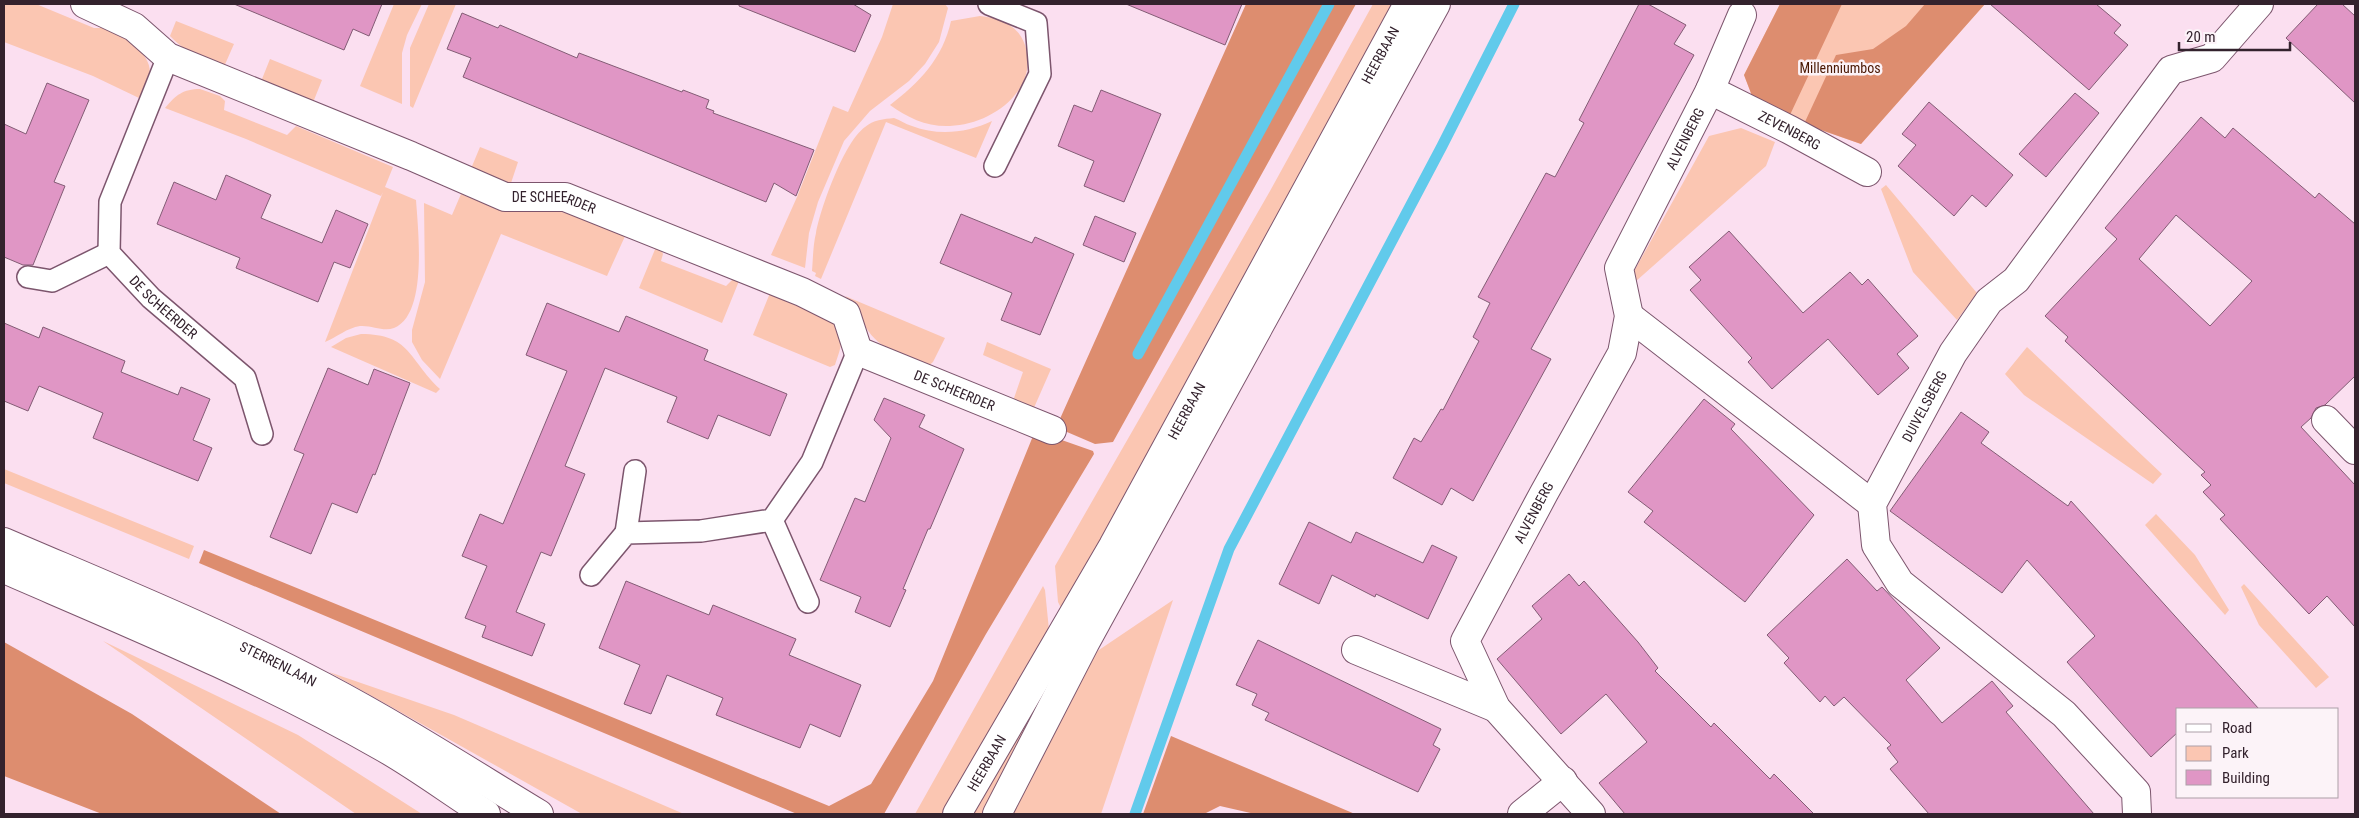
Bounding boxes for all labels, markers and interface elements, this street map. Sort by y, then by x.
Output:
scale bar [2179,20,2290,52]
street label: HEERBAAN [1358,24,1402,86]
text: 20 m [2186,28,2216,46]
park label: Millenniumbos [1799,60,1881,76]
street label: ALVENBERG [1663,105,1708,172]
street label: ZEVENBERG [1756,107,1823,153]
street label: DE SCHEERDER [512,189,599,217]
street label: DE SCHEERDER [126,272,201,342]
street label: DE SCHEERDER [912,367,998,414]
street label: DUIVELSBERG [1899,368,1950,445]
street label: HEERBAAN [1165,380,1209,442]
street label: ALVENBERG [1511,479,1557,546]
street label: STERRENLAAN [237,638,319,690]
legend [2176,708,2339,798]
text: Road [2222,719,2252,737]
street label: HEERBAAN [964,732,1009,794]
text: Park [2222,744,2249,762]
text: Building [2222,769,2270,787]

